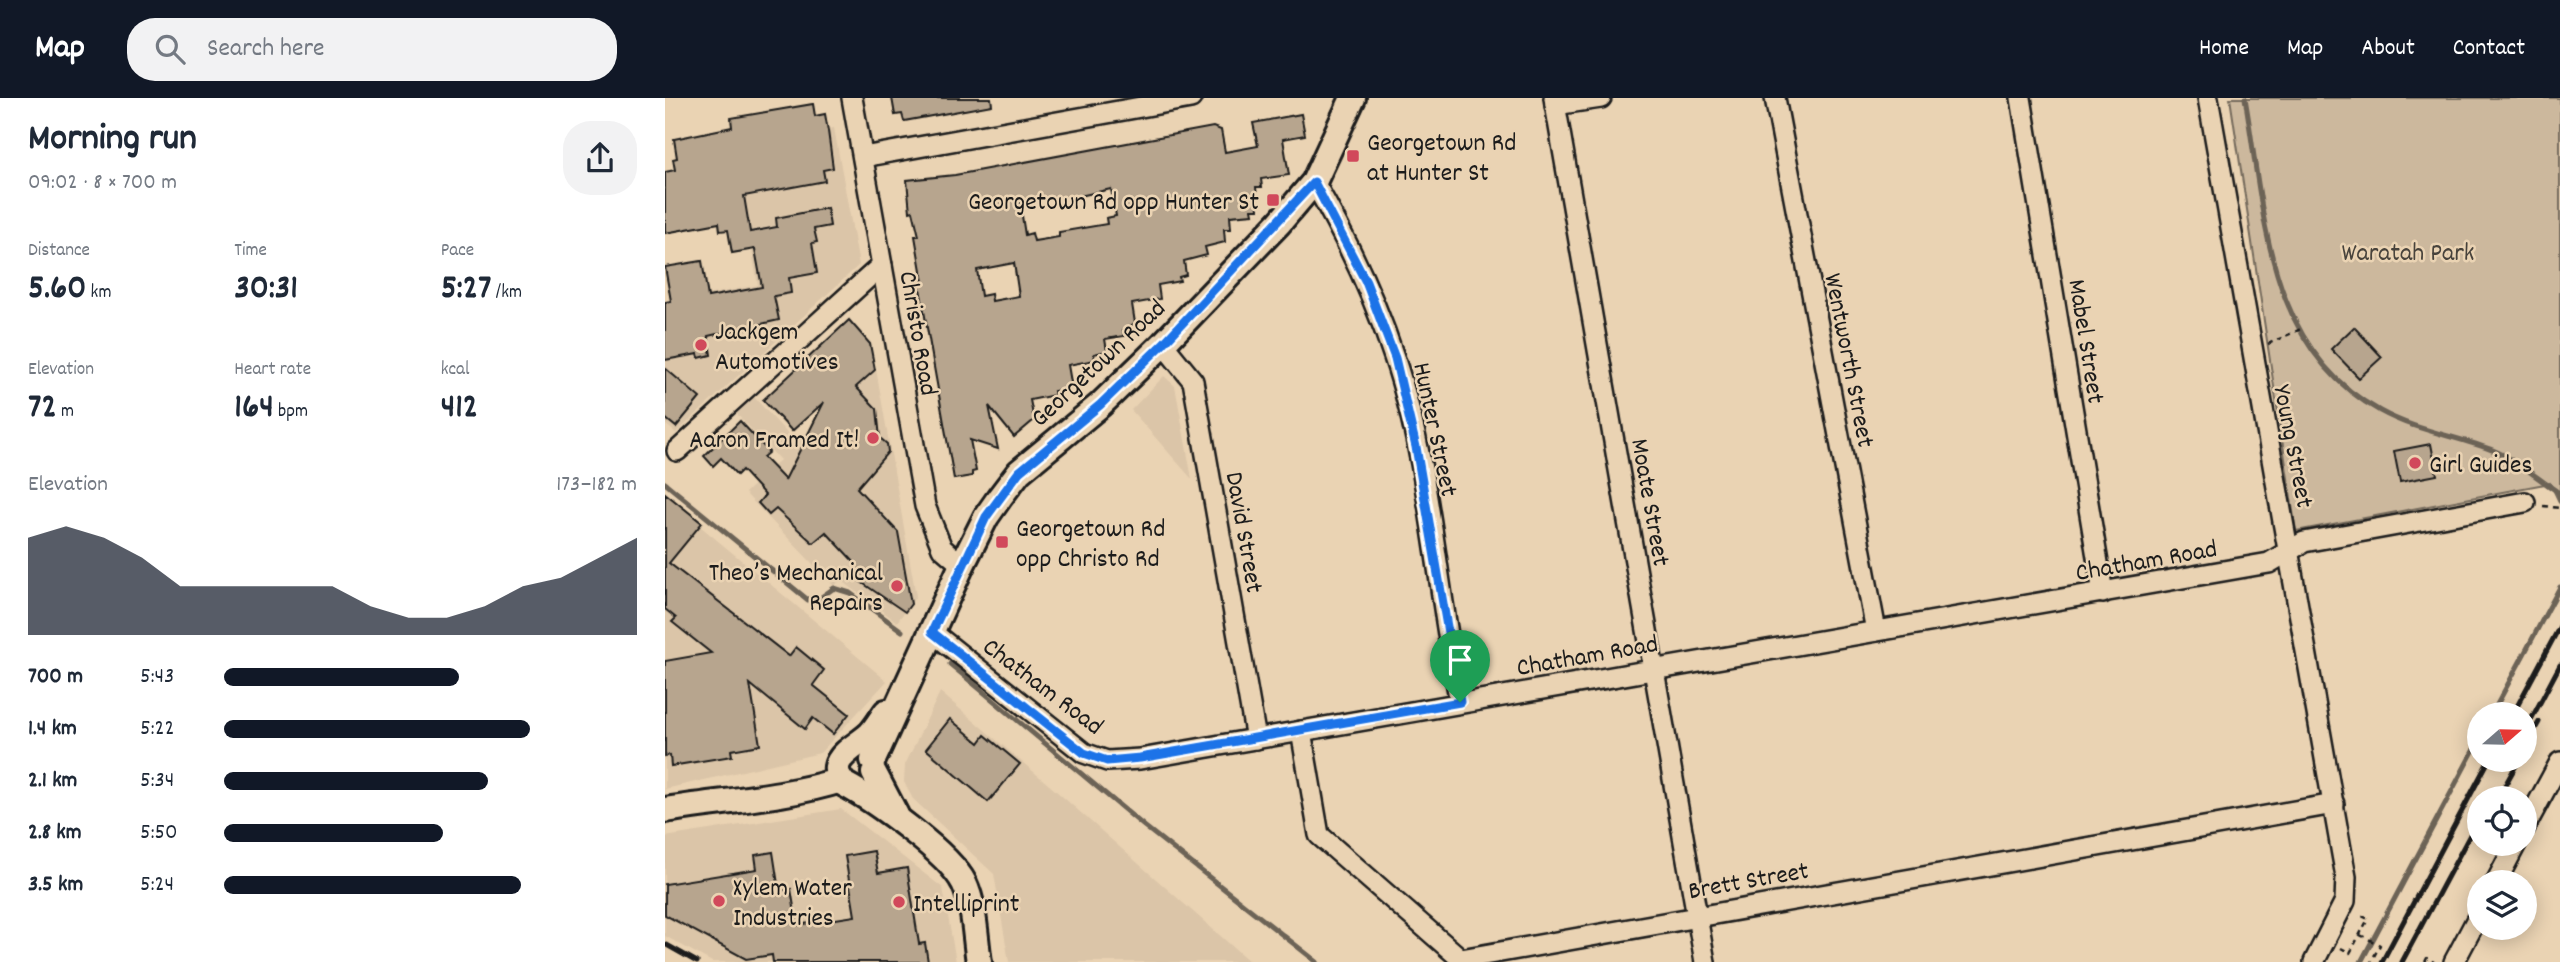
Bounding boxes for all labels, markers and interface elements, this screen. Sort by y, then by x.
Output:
search box [127,18,617,81]
text: Map [35,26,85,73]
icon: search [151,30,189,68]
text: Search here [207,31,325,68]
text: Home [2199,32,2249,66]
text: Map [2287,32,2323,66]
text: About [2361,32,2415,66]
text: Contact [2453,32,2525,66]
text: Morning run [28,113,197,168]
button: share [563,121,637,195]
place label: Georgetown Rd at Hunter St [1367,126,1516,193]
marker: Georgetown Rd at Hunter St [1345,148,1361,164]
text: 09:02 · 8 × 700 m [28,167,177,200]
place label: Georgetown Rd opp Hunter St [968,185,1259,222]
marker: Georgetown Rd opp Hunter St [1265,192,1281,208]
park label: Waratah Park [2342,236,2474,273]
text: Distance [28,238,90,265]
text: Time [234,238,267,265]
text: Pace [441,238,474,265]
text: 5.60 [28,265,86,315]
text: 30:31 [234,265,298,315]
text: 5:27 [441,265,491,315]
street label: Christo Road [887,268,946,399]
street label: Wentworth Street [1813,270,1883,451]
street label: Mabel Street [2056,277,2113,407]
text: km [86,280,111,307]
text: /km [491,280,522,307]
street label: Georgetown Road [1023,292,1175,437]
place label: Jackgem Automotives [715,315,839,382]
marker: Jackgem Automotives [693,337,709,353]
text: Elevation [28,357,94,384]
text: Heart rate [234,357,311,384]
text: kcal [441,357,470,384]
street label: Hunter Street [1401,359,1466,501]
street label: Young Street [2261,382,2322,512]
text: 72 [28,384,57,434]
text: 164 [234,384,274,434]
text: 412 [441,384,478,434]
text: m [57,399,74,426]
text: bpm [274,399,308,426]
place label: Aaron Framed It! [689,423,859,460]
marker: Aaron Framed It! [865,430,881,446]
street label: Moate Street [1619,436,1678,570]
place label: Girl Guides [2429,448,2532,485]
marker: Girl Guides [2407,455,2423,471]
text: Elevation [28,469,108,502]
text: 173–182 m [556,469,637,502]
street label: David Street [1214,469,1271,597]
place label: Georgetown Rd opp Christo Rd [1016,512,1165,579]
street label: Chatham Road [2073,532,2220,593]
marker: Georgetown Rd opp Christo Rd [994,534,1010,550]
place label: Theo’s Mechanical Repairs [709,556,883,623]
marker: Theo’s Mechanical Repairs [889,578,905,594]
street label: Chatham Road [1514,627,1661,688]
street label: Chatham Road [974,630,1110,746]
pin [1430,630,1490,702]
icon: arrive [1441,641,1479,679]
text: 700 m [28,661,83,694]
text: 5:43 [140,661,174,694]
north arrow [2467,702,2537,772]
map controls [2467,702,2537,940]
text: 1.4 km [28,713,77,746]
text: 5:22 [140,713,175,746]
text: 2.1 km [28,765,77,798]
text: 5:34 [140,765,174,798]
button: locate [2467,786,2537,856]
text: 2.8 km [28,817,82,850]
text: 5:50 [140,817,178,850]
street label: Brett Street [1685,854,1812,911]
text: 3.5 km [28,869,83,902]
text: 5:24 [140,869,174,902]
button: layers [2467,870,2537,940]
place label: Xylem Water Industries [733,871,852,938]
place label: Intelliprint [913,887,1020,924]
marker: Xylem Water Industries [711,893,727,909]
marker: Intelliprint [891,894,907,910]

